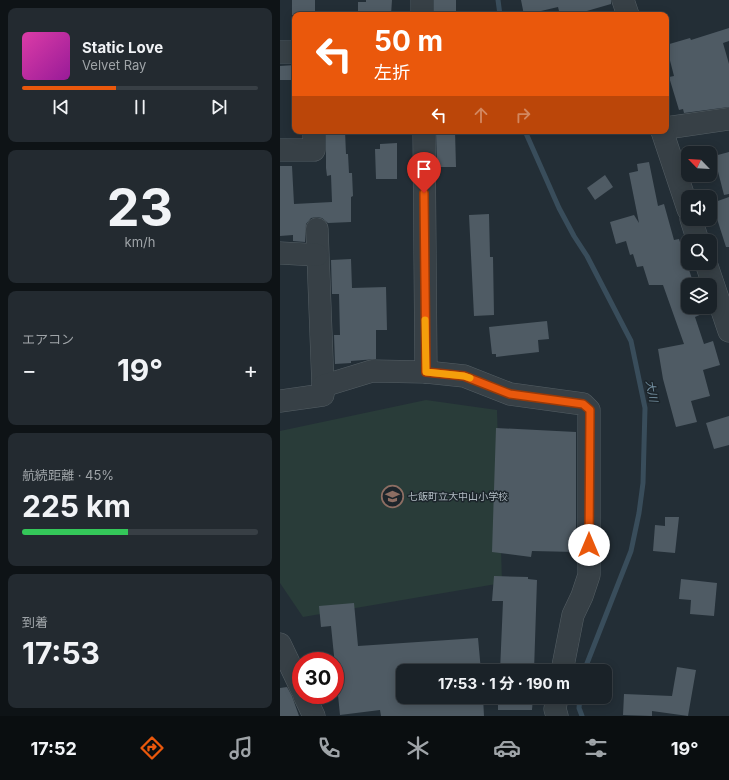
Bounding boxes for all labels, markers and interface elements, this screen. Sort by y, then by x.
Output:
text: 50 m [374,24,443,58]
icon: left [308,28,360,80]
text: Static Love [82,38,163,57]
text: Velvet Ray [82,57,146,73]
text: 左折 [374,62,410,83]
icon: previous [50,96,72,118]
icon: pause [129,96,151,118]
icon: next [208,96,230,118]
icon: left [428,104,450,126]
icon: ahead [470,104,492,126]
icon: right [512,104,534,126]
north arrow [681,146,717,182]
map controls [681,146,717,314]
pin [407,152,441,193]
icon: arrive [413,158,435,180]
text: 23 [107,176,173,239]
button: sound [681,190,717,226]
text: km/h [125,234,155,250]
button: search [681,234,717,270]
button: layers [681,278,717,314]
text: エアコン [22,331,74,347]
text: 19° [117,352,163,388]
text: − [22,357,37,383]
text: + [243,357,258,383]
water label: 大川 [643,379,661,404]
text: 航続距離 · 45% [22,467,114,483]
school or university icon: 七飯町立大中山小学校 [380,483,406,509]
text: 225 km [22,488,131,524]
place label: 七飯町立大中山小学校 [408,490,508,502]
position arrow [568,524,610,566]
text: 到着 [22,614,48,630]
text: 17:53 [22,635,100,671]
speed limit sign: 30 [292,652,344,704]
text: 17:53 · 1 分 · 190 m [438,674,570,693]
icon: directions [138,734,166,762]
icon: music [227,734,255,762]
icon: phone [315,734,343,762]
icon: climate [404,734,432,762]
icon: car [493,734,521,762]
icon: filters [582,734,610,762]
text: 17:52 [30,738,77,759]
text: 19° [671,738,699,759]

